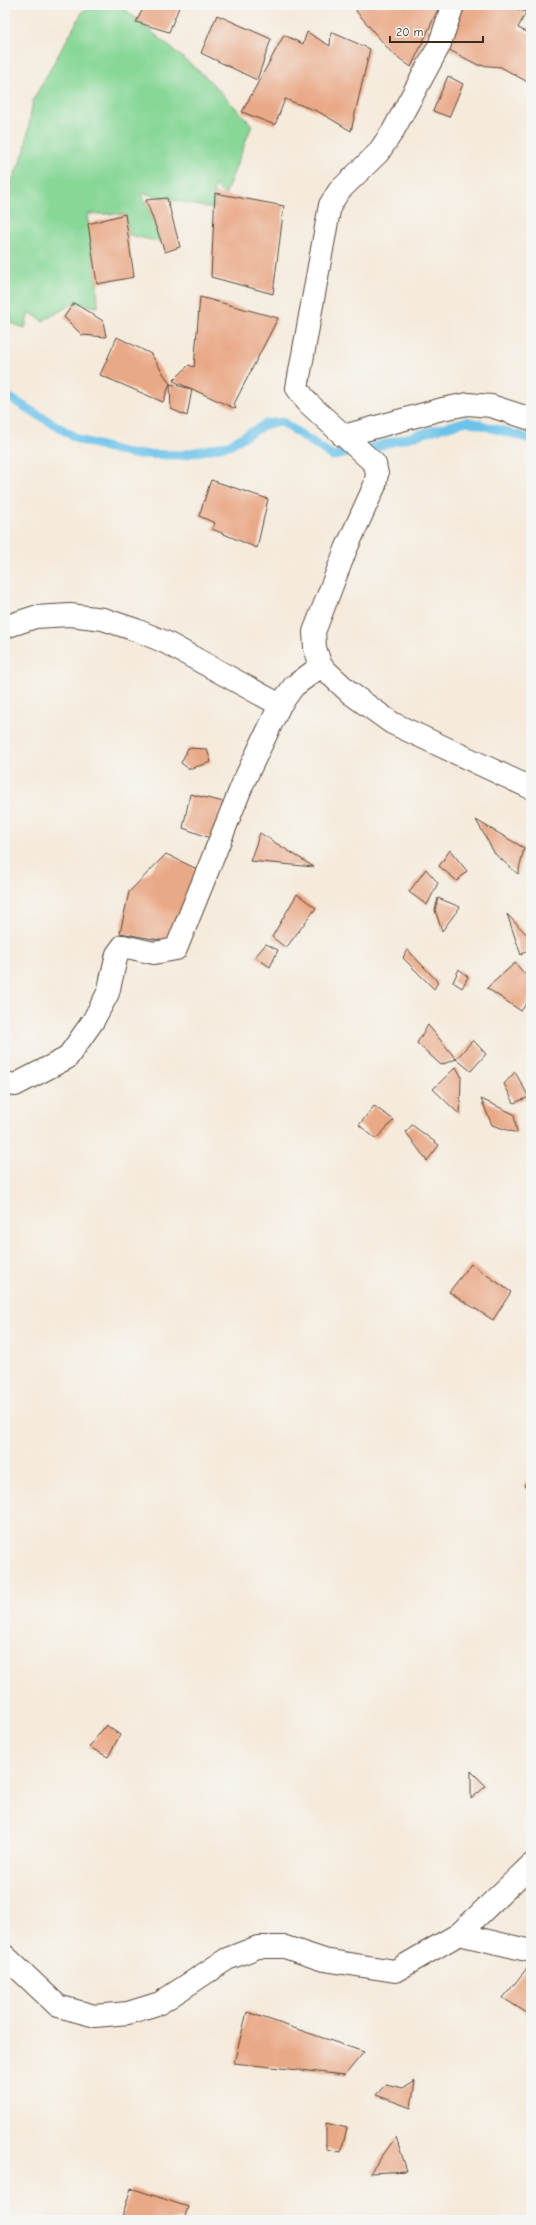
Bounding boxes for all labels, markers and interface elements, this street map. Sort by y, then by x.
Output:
scale bar [390,18,483,44]
text: 20 m [396,25,424,39]

